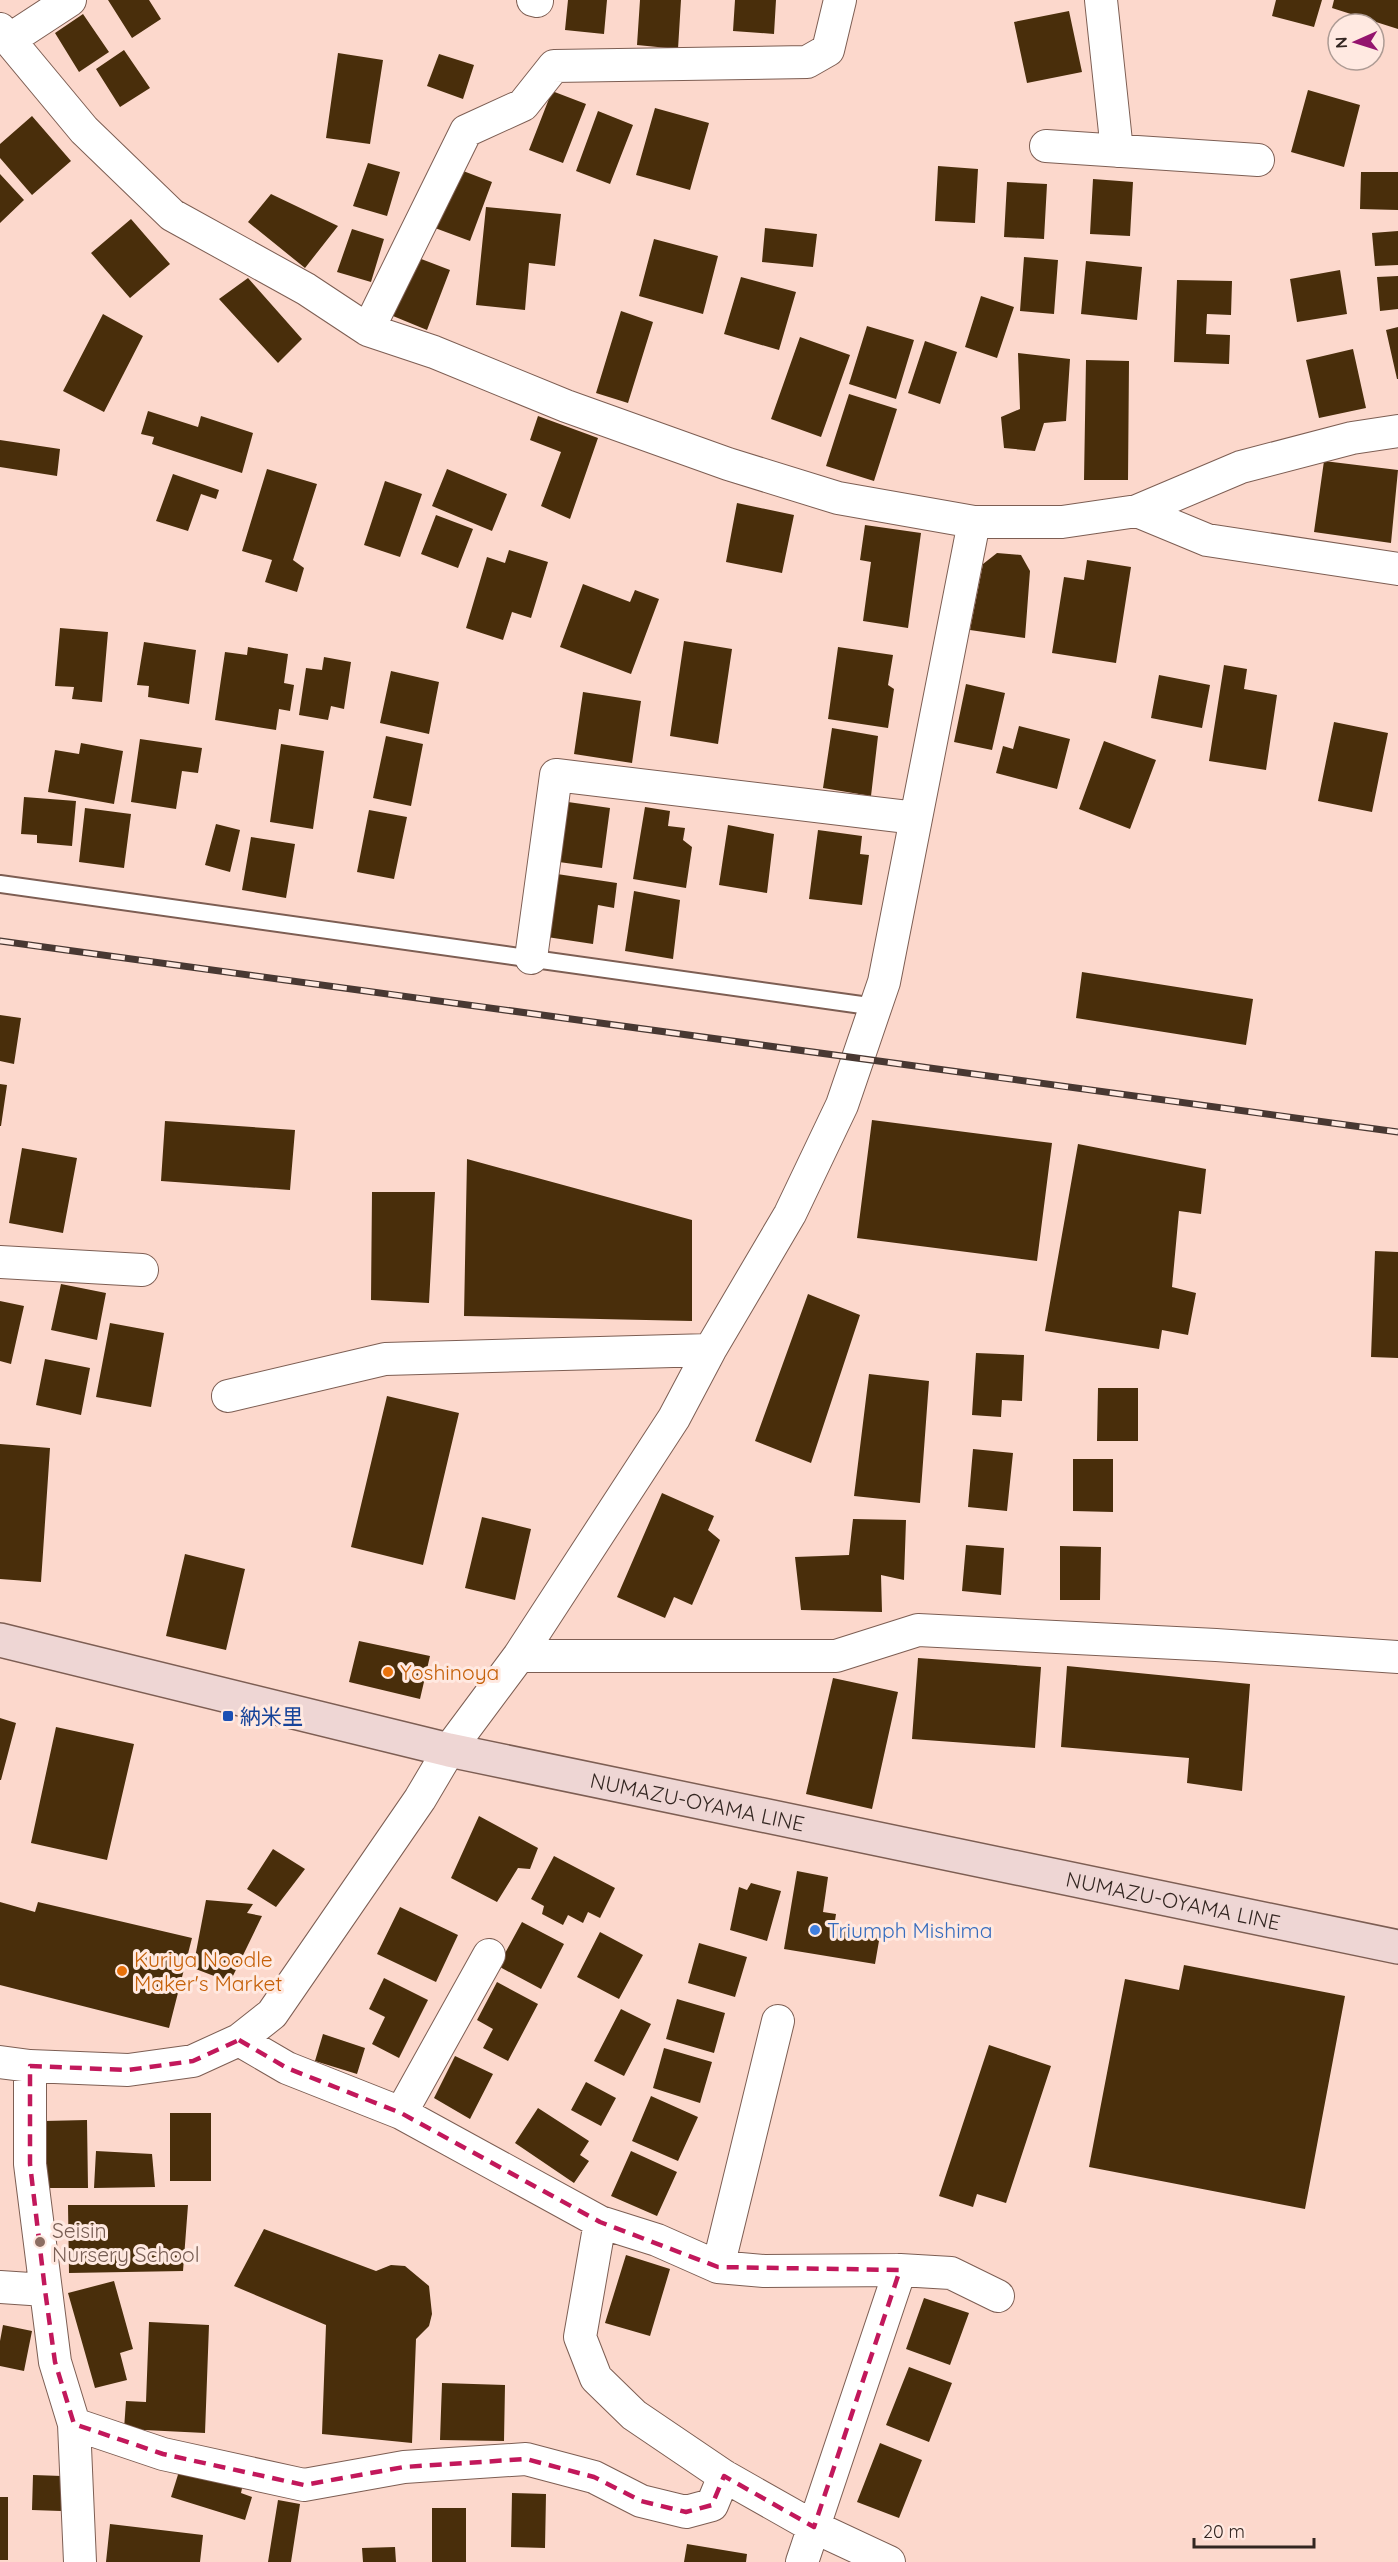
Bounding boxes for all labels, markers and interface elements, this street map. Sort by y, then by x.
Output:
north arrow [1326,12,1386,72]
text: N [1331,36,1351,49]
place label: Yoshinoya [400,1659,499,1685]
marker: Yoshinoya [381,1665,395,1679]
place label: 納米里 [240,1703,303,1729]
marker: 納米里 [221,1709,235,1723]
street label: NUMAZU-OYAMA LINE [588,1767,807,1836]
street label: NUMAZU-OYAMA LINE [1064,1865,1283,1935]
place label: Triumph Mishima [827,1917,993,1943]
marker: Triumph Mishima [808,1923,822,1937]
place label: Kuriya Noodle Maker's Market [134,1946,282,1996]
marker: Kuriya Noodle Maker's Market [115,1964,129,1978]
place label: Seisin Nursery School [52,2217,200,2267]
marker: Seisin Nursery School [33,2235,47,2249]
scale bar [1194,2511,1314,2549]
text: 20 m [1203,2520,1245,2543]

